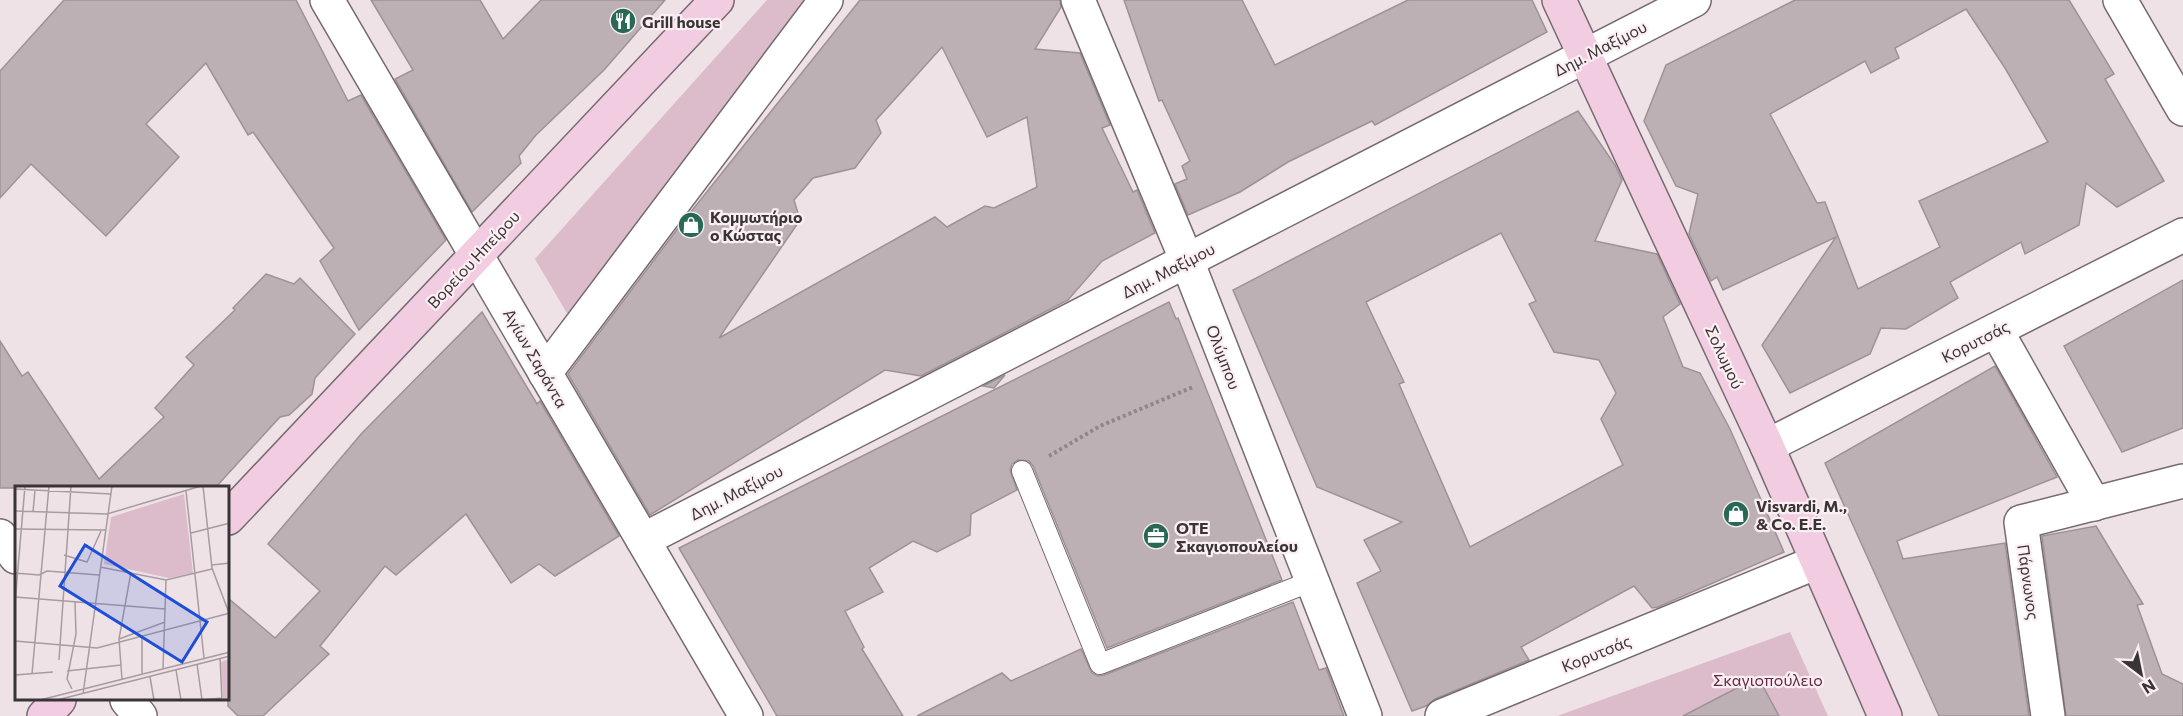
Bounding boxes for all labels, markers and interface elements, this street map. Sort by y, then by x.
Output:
restaurant icon: Grill house [608,6,638,36]
place label: Grill house [642,12,720,31]
street label: Δημ. Μαξίμου [1550,16,1650,80]
street label: Βορείου Ηπείρου [423,206,523,312]
place label: Κομμωτήριο ο Κώστας [710,207,803,244]
shop icon: Κομμωτήριο ο Κώστας [676,210,706,240]
street label: Δημ. Μαξίμου [1118,238,1218,302]
street label: Αγίων Σαράντα [500,305,572,411]
street label: Κορυτσάς [1938,316,2012,366]
street label: Ολύμπου [1203,322,1245,392]
street label: Σολωμού [1702,322,1748,392]
street label: Δημ. Μαξίμου [686,460,786,524]
inset map [15,486,230,701]
place label: Visvardi, M., & Co. E.E. [1756,496,1847,533]
shop icon: Visvardi, M., & Co. E.E. [1721,499,1751,529]
place label: ΟΤΕ Σκαγιοπουλείου [1176,518,1298,555]
office icon: ΟΤΕ Σκαγιοπουλείου [1141,521,1171,551]
street label: Πάρνωνος [2014,543,2044,621]
street label: Κορυτσάς [1558,630,1634,676]
north arrow [2111,644,2171,704]
park label: Σκαγιοπούλειο [1713,670,1823,689]
text: N [2139,676,2159,698]

